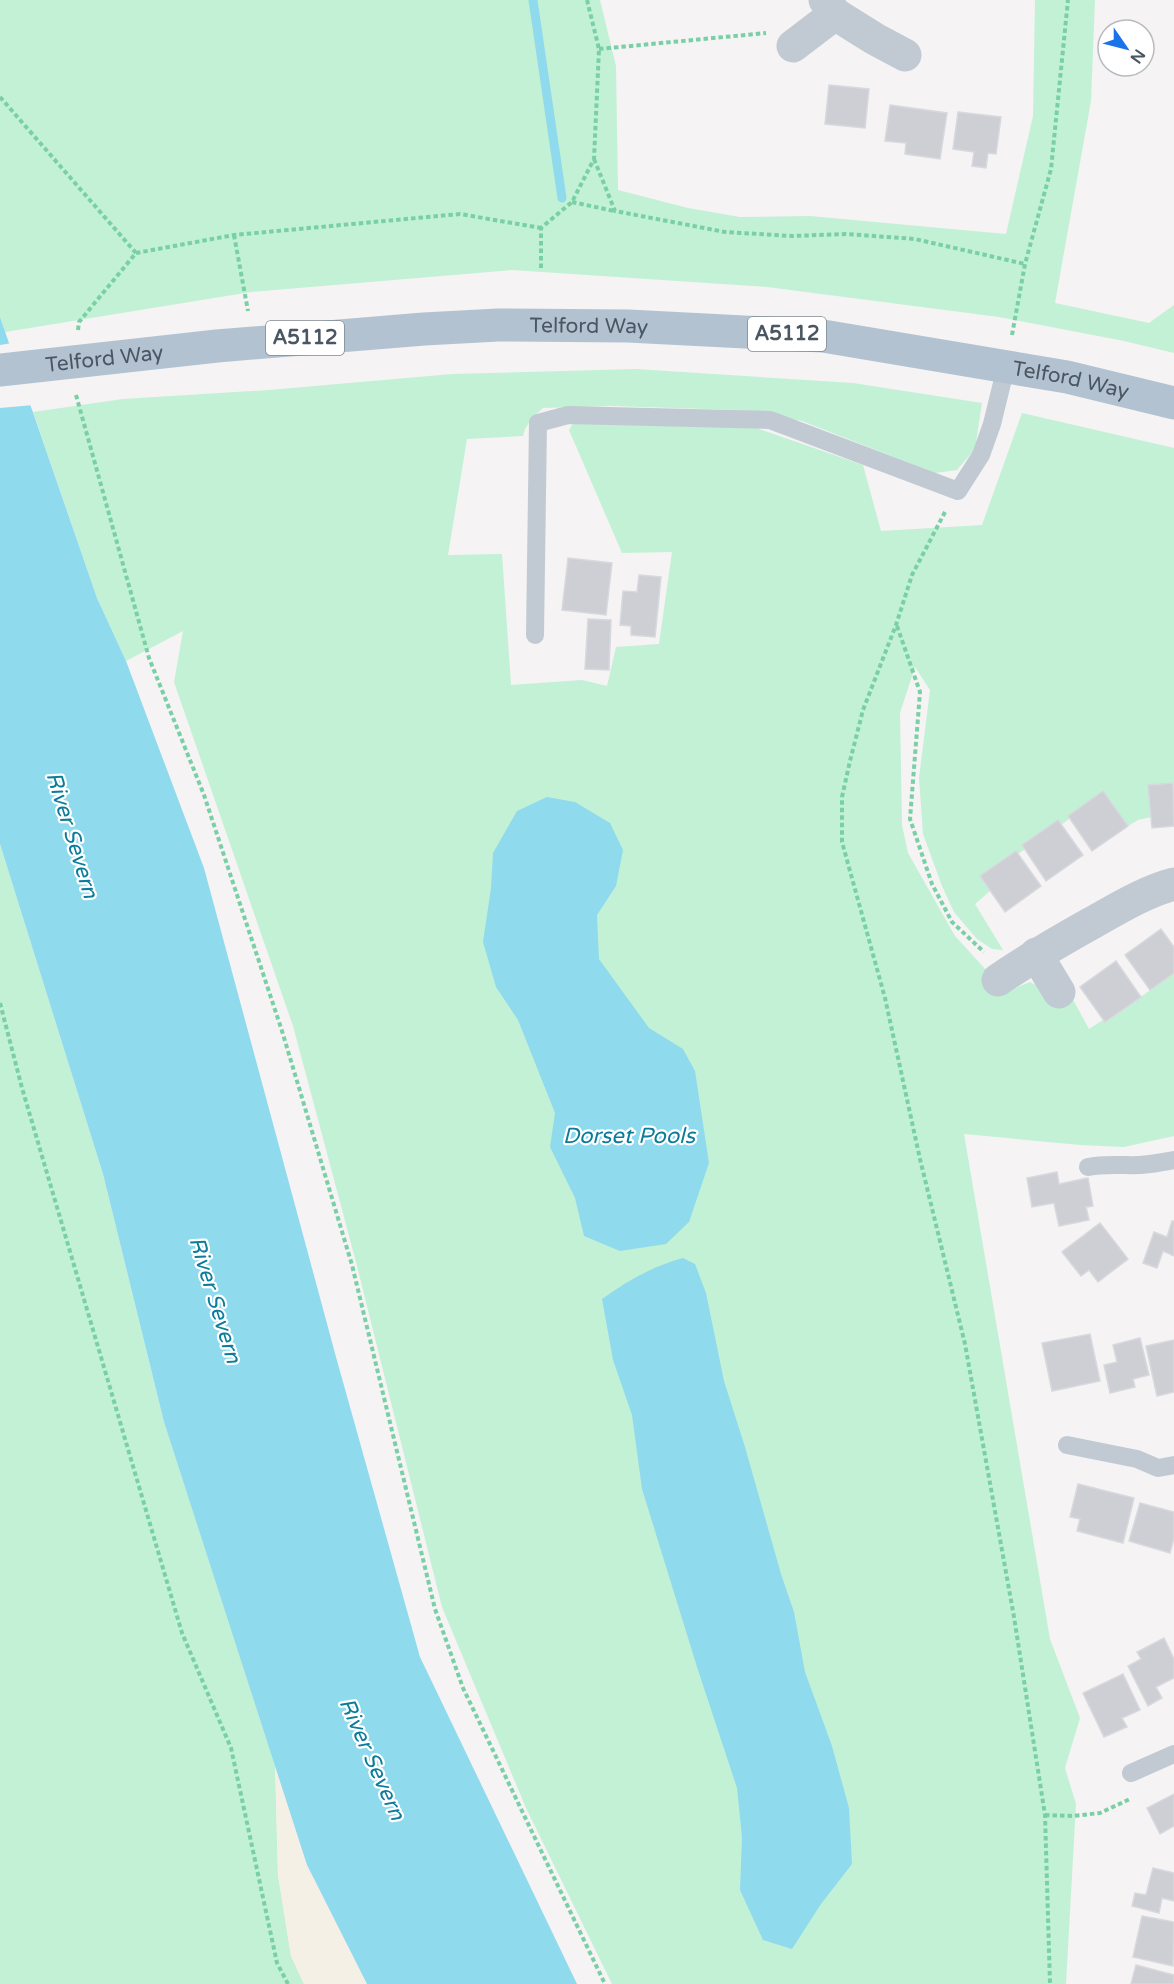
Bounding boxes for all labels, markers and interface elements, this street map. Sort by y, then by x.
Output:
north arrow [1096,18,1156,78]
text: N [1126,45,1149,67]
street label: Telford Way [529,313,649,340]
road number: A5112 [748,317,826,351]
road number: A5112 [266,321,344,355]
street label: Telford Way [44,340,165,377]
street label: Telford Way [1011,356,1132,404]
water label: River Severn [40,769,104,902]
water label: Dorset Pools [563,1123,697,1149]
water label: River Severn [183,1234,247,1367]
water label: River Severn [333,1694,411,1825]

